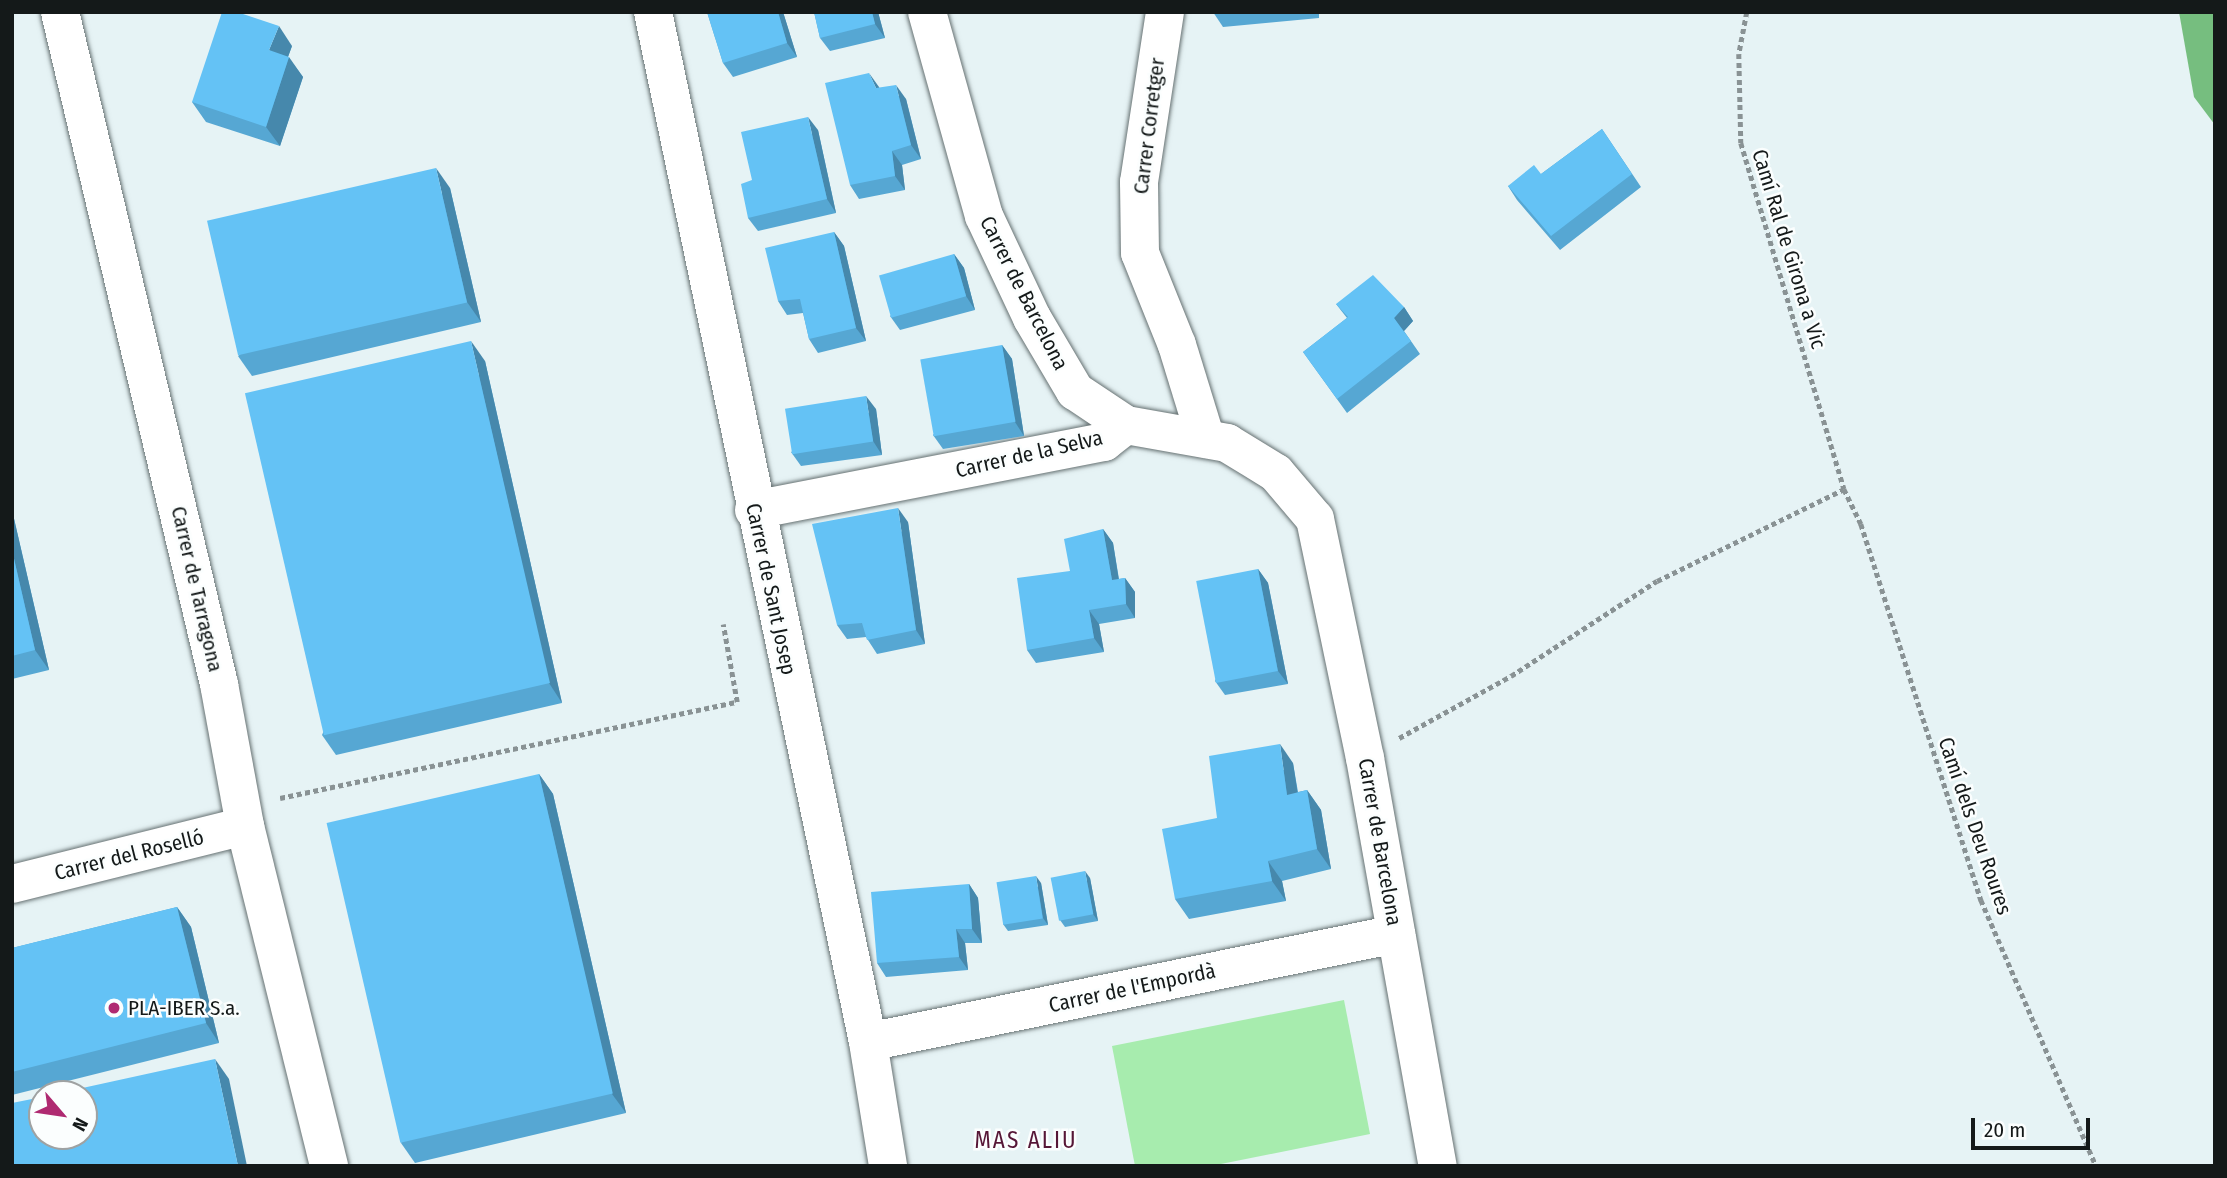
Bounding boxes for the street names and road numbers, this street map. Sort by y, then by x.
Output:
street label: Carrer Corretger [1128,56,1170,196]
street label: Camí Ral de Girona a Vic [1747,146,1831,352]
street label: Carrer de Barcelona [974,212,1074,374]
street label: Carrer de la Selva [953,425,1105,483]
street label: Carrer de Sant Josep [740,501,802,677]
street label: Carrer de Tarragona [166,504,228,674]
street label: Camí dels Deu Roures [1933,734,2017,918]
street label: Carrer de Barcelona [1353,756,1407,928]
street label: Carrer del Roselló [52,824,206,886]
street label: Carrer de l'Empordà [1046,958,1218,1018]

